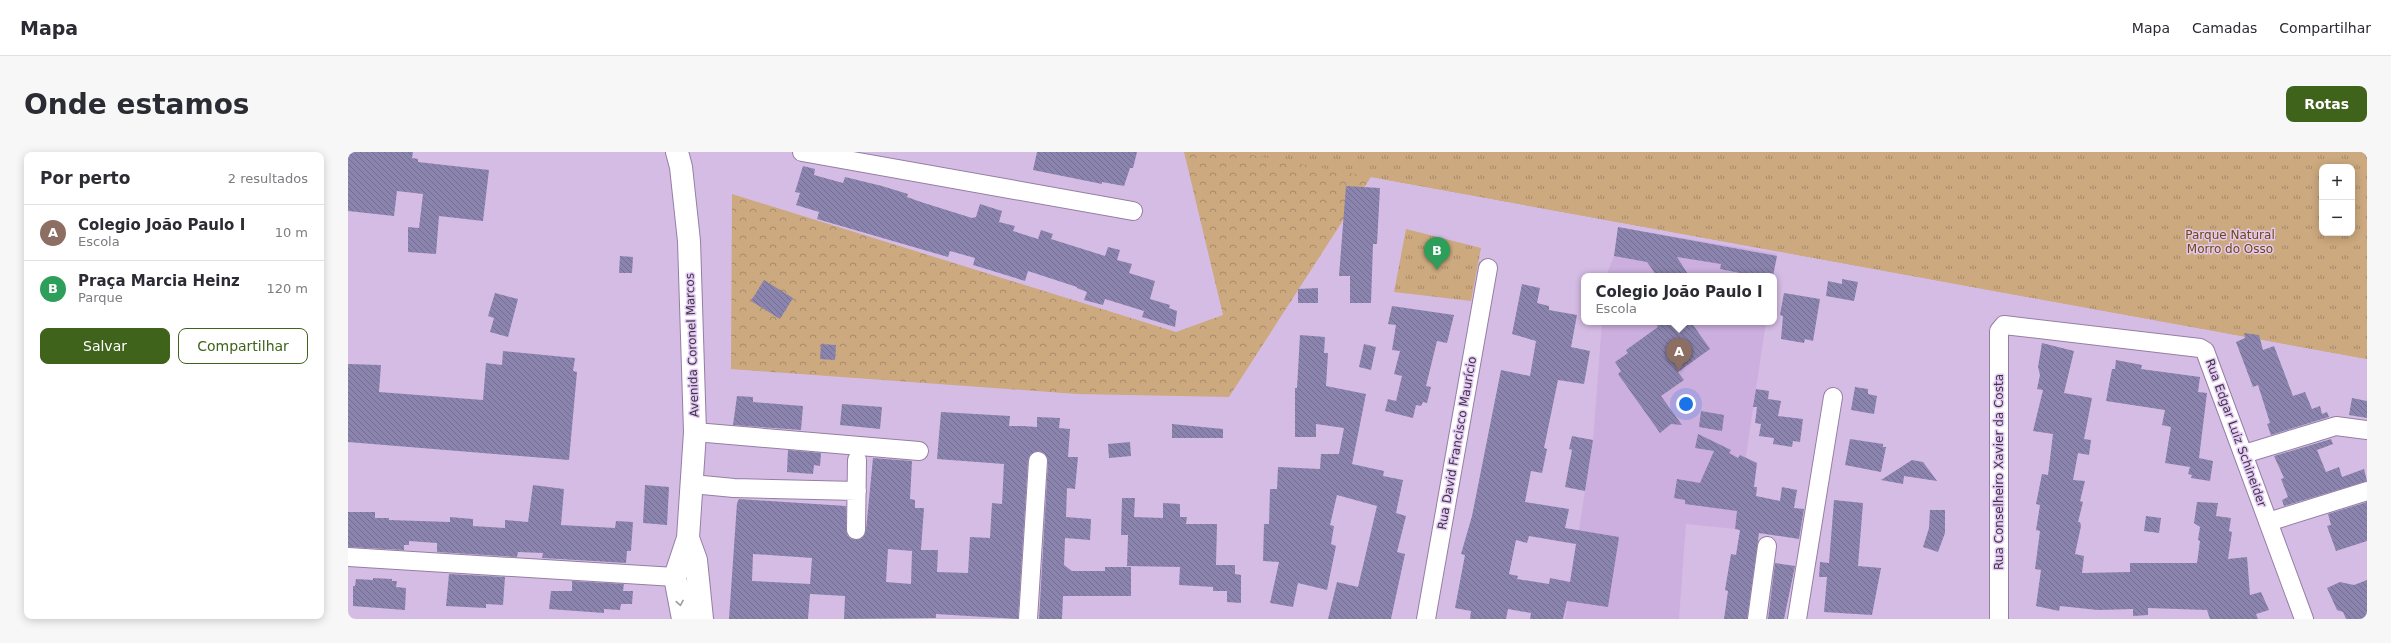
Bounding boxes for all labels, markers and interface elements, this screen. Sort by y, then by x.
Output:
text: Mapa [20,17,78,39]
text: Mapa [2132,20,2170,36]
text: Camadas [2192,20,2257,36]
text: Compartilhar [2279,20,2371,36]
button: Rotas [2286,86,2367,122]
text: Onde estamos [24,88,250,121]
map controls [2319,164,2355,236]
button: + [2319,164,2355,200]
text: Por perto [40,168,130,188]
text: 2 resultados [228,171,308,186]
button: − [2319,200,2355,236]
text: Colegio João Paulo I [78,216,245,234]
text: A [48,225,58,240]
text: 10 m [275,225,308,240]
park label: Parque Natural Morro do Osso [2185,228,2275,256]
text: Escola [78,234,120,249]
pin: B [1424,237,1450,270]
text: Praça Marcia Heinz [78,272,240,290]
street label: Avenida Coronel Marcos [682,273,702,417]
popup [1581,273,1777,325]
text: B [48,281,58,296]
text: 120 m [266,281,308,296]
text: Colegio João Paulo I [1595,283,1763,301]
text: Parque [78,290,123,305]
text: Escola [1595,301,1637,316]
button: Salvar [40,328,170,364]
button: Compartilhar [178,328,308,364]
pin: A [1666,338,1692,371]
street label: Rua David Francisco Maurício [1435,355,1479,531]
street label: Rua Edgar Luiz Schineider [2203,357,2269,509]
street label: Rua Conselheiro Xavier da Costa [1992,374,2006,570]
your location [1676,394,1696,414]
one-way arrow [675,600,684,606]

